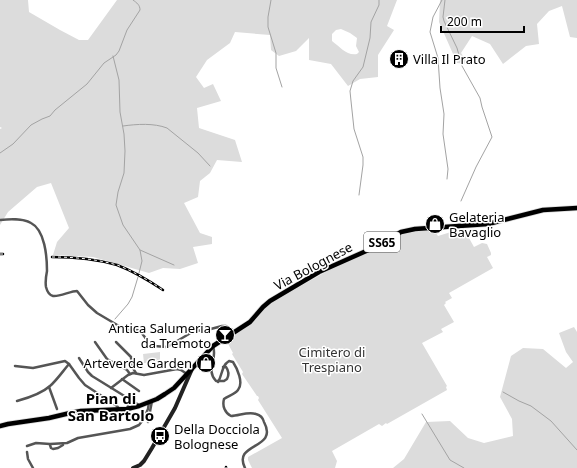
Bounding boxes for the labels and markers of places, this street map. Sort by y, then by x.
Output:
building icon: Villa Il Prato [388,48,410,70]
place label: Villa Il Prato [413,50,486,68]
place label: Gelateria Bavaglio [449,208,504,241]
shop icon: Gelateria Bavaglio [424,213,446,235]
place label: Antica Salumeria da Tremoto [108,319,211,352]
bar icon: Antica Salumeria da Tremoto [214,324,236,346]
shop icon: Arteverde Garden [195,352,217,374]
place label: Arteverde Garden [84,354,192,372]
place label: Della Docciola Bolognese [174,420,260,453]
bus stop icon: Della Docciola Bolognese [149,425,171,447]

